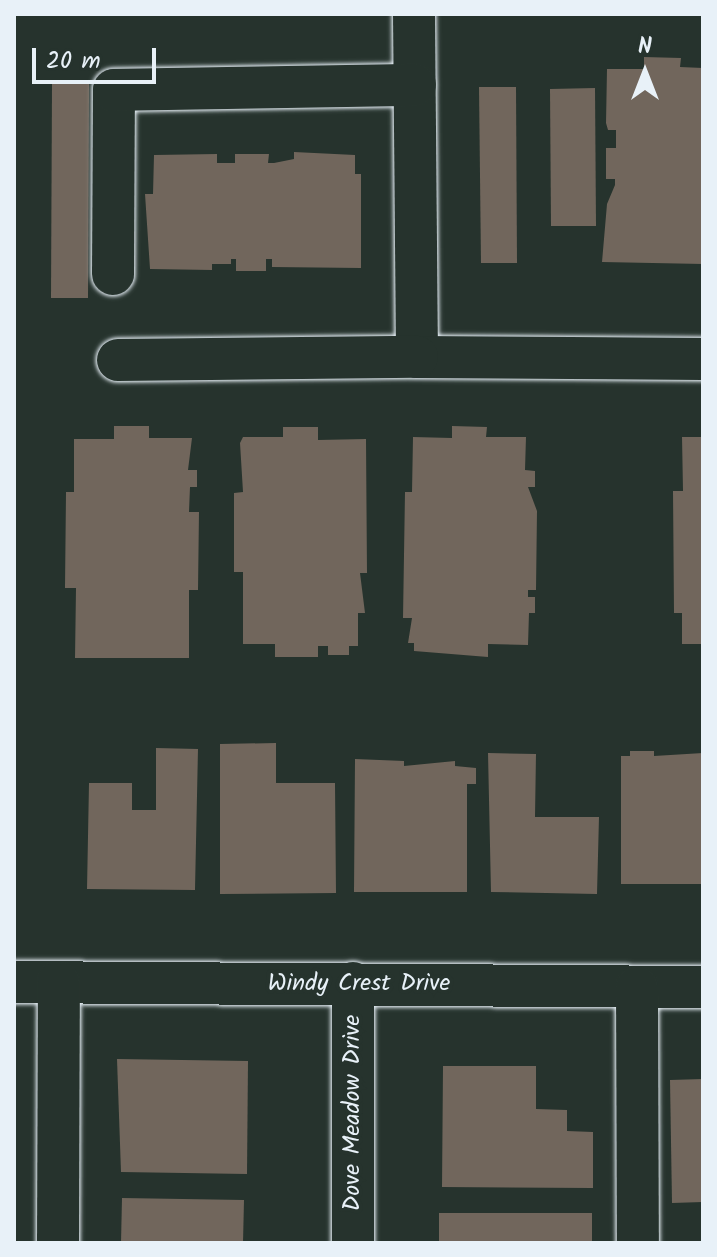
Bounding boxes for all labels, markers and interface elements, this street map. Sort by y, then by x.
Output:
text: N [638,30,652,65]
scale bar [36,32,160,82]
north arrow [605,32,685,112]
text: 20 m [46,42,101,81]
street label: Windy Crest Drive [268,970,450,998]
street label: Dove Meadow Drive [339,1015,367,1211]

